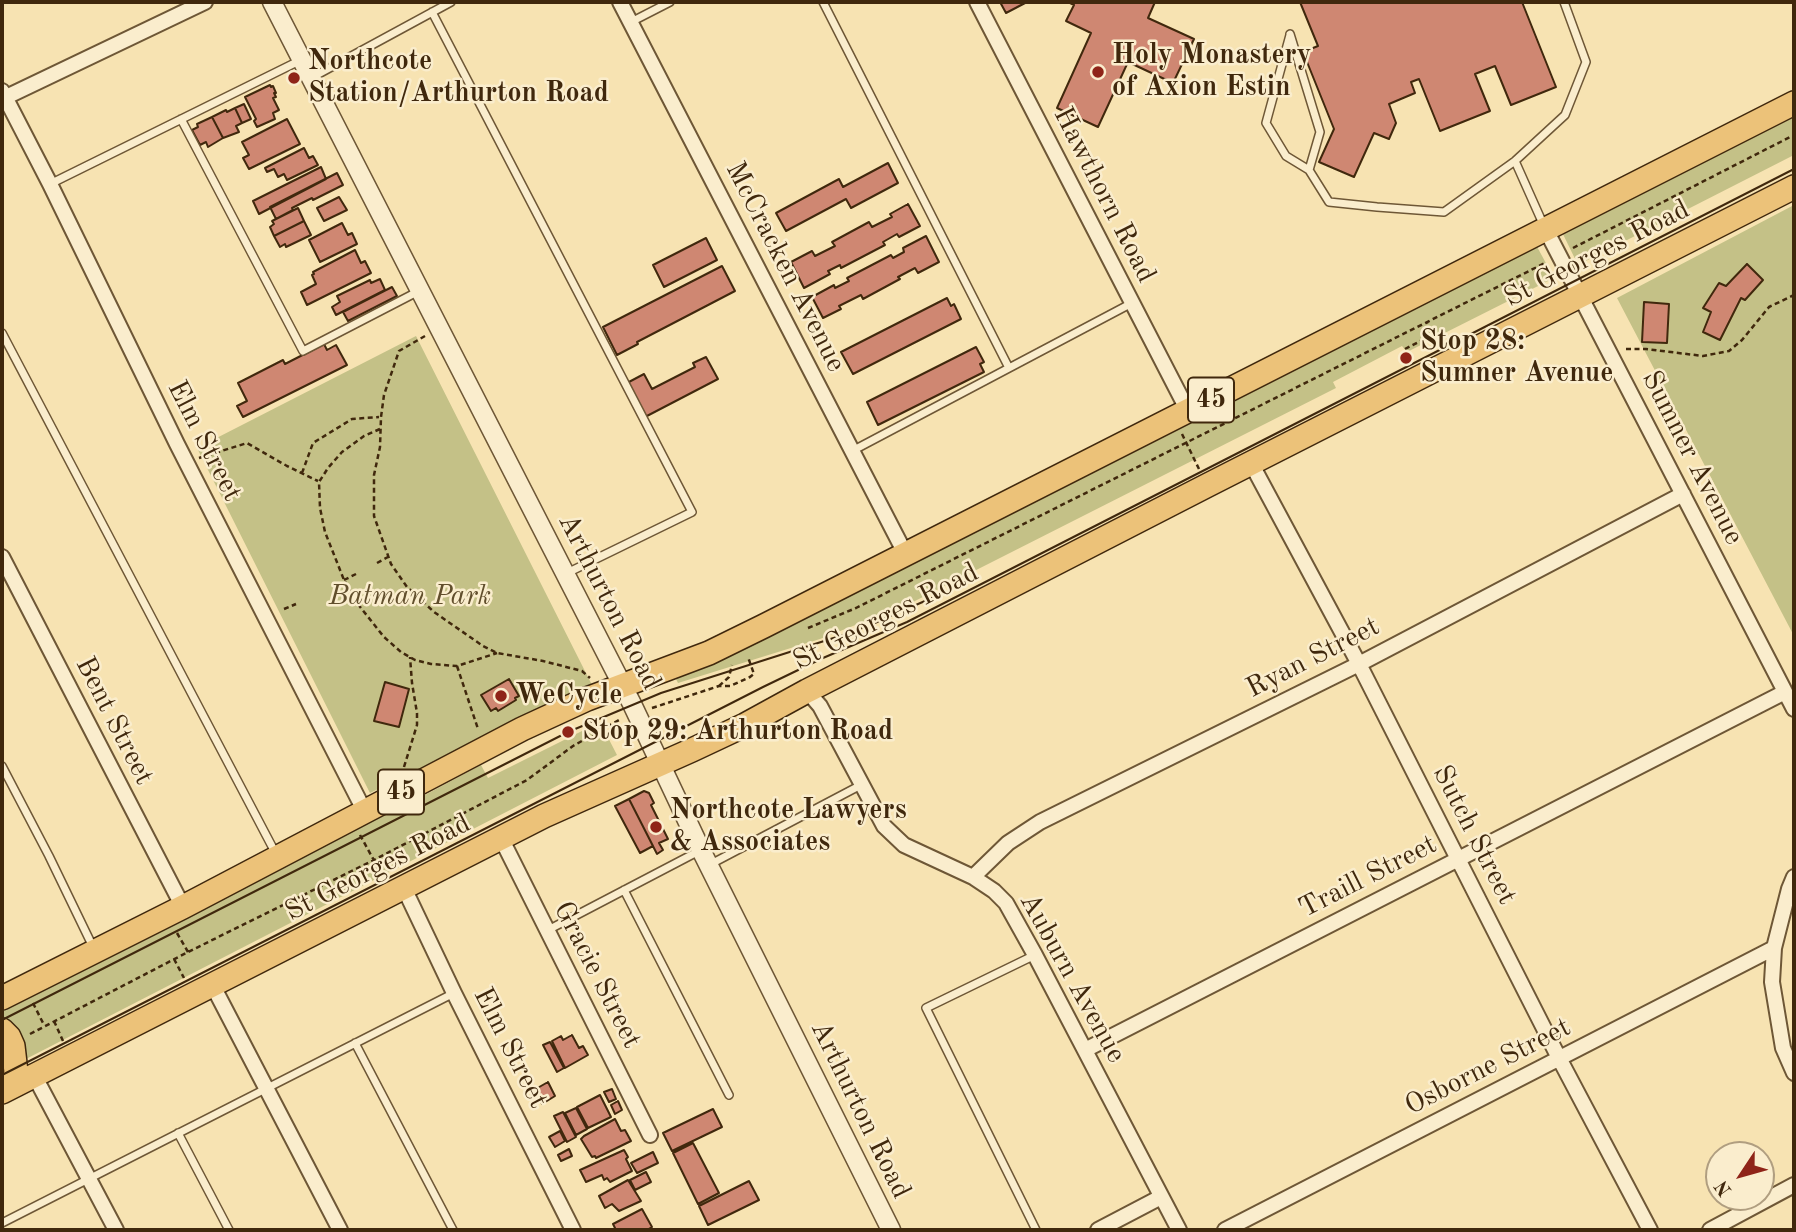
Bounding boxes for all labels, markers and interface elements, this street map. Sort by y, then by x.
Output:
place label: Holy Monastery of Axion Estin [1112,39,1311,105]
place label: Northcote Station/Arthurton Road [308,45,609,111]
marker: Holy Monastery of Axion Estin [1090,64,1106,80]
marker: Northcote Station/Arthurton Road [286,70,302,86]
street label: Hawthorn Road [1045,102,1163,288]
street label: McCracken Avenue [718,156,852,378]
street label: St Georges Road [1499,193,1695,315]
place label: Stop 28: Sumner Avenue [1420,325,1613,391]
marker: Stop 28: Sumner Avenue [1398,350,1414,366]
street label: Sumner Avenue [1634,365,1750,551]
street label: Elm Street [159,375,249,507]
road number: 45 [1188,378,1234,422]
street label: Arthurton Road [550,508,668,696]
street label: St Georges Road [788,556,984,678]
park label: Batman Park [329,580,491,614]
street label: Ryan Street [1241,610,1385,706]
street label: Bent Street [67,651,161,791]
place label: WeCycle [515,679,622,713]
marker: WeCycle [493,688,509,704]
place label: Stop 29: Arthurton Road [582,715,893,749]
marker: Stop 29: Arthurton Road [560,724,576,740]
street label: Sutch Street [1425,760,1523,910]
road number: 45 [378,770,424,814]
place label: Northcote Lawyers & Associates [670,794,907,860]
street label: St Georges Road [280,807,476,929]
marker: Northcote Lawyers & Associates [648,819,664,835]
street label: Traill Street [1294,828,1442,926]
street label: Auburn Avenue [1011,887,1133,1069]
street label: Gracie Street [546,896,648,1054]
street label: Elm Street [465,982,555,1114]
street label: Osborne Street [1400,1011,1576,1123]
street label: Arthurton Road [803,1016,917,1204]
north arrow [1705,1141,1775,1211]
text: N [1712,1176,1736,1199]

